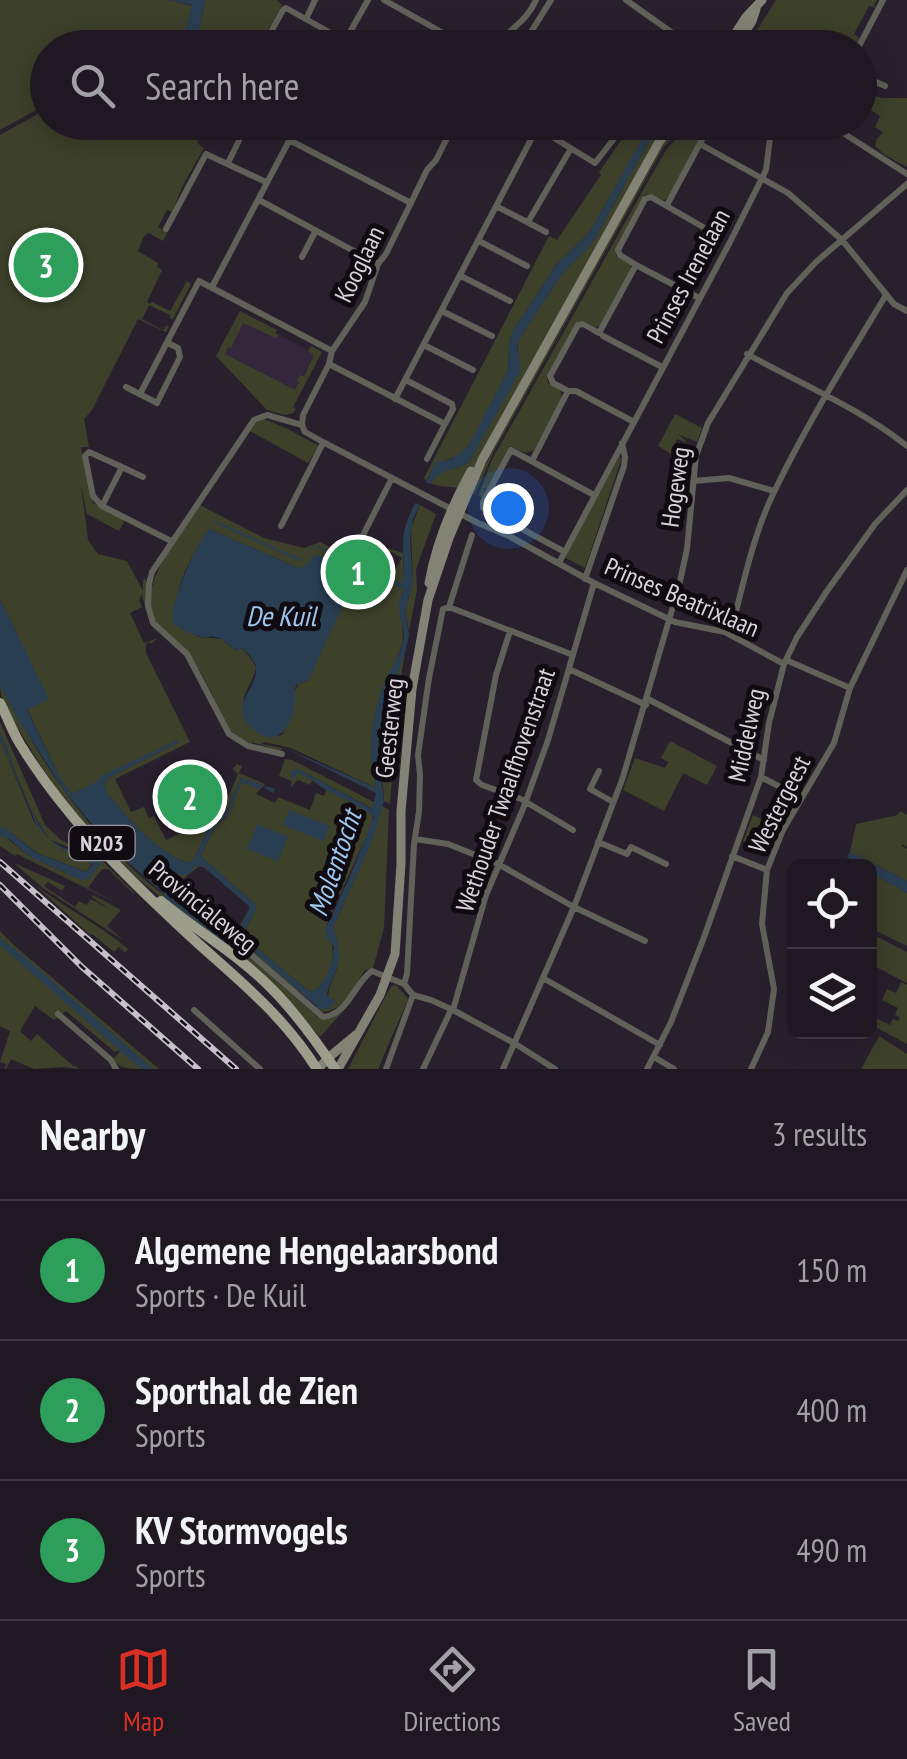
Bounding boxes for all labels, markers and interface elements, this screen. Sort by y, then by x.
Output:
search box [30,30,877,140]
icon: search [65,58,120,113]
text: Search here [145,61,299,110]
street label: Prinses Irenelaan [639,203,737,349]
street label: Kooglaan [327,221,391,307]
pin: 3 [13,228,78,302]
street label: Hogeweg [654,445,696,529]
your location [483,483,534,534]
pin: 1 [326,534,390,610]
street label: Prinses Beatrixlaan [600,550,764,644]
water label: De Kuil [246,597,319,634]
street label: Wethouder Twaalfhovenstraat [448,664,562,916]
street label: Geesterweg [368,676,410,780]
street label: Middelweg [721,685,771,785]
street label: Westergeest [741,750,817,858]
pin: 2 [158,760,222,834]
water label: Molentocht [299,802,370,921]
road number: N203 [70,826,134,860]
street label: Provincialeweg [142,853,264,959]
map controls [787,859,877,1039]
button: locate [787,859,877,949]
button: layers [787,949,877,1039]
text: Nearby [40,1107,145,1162]
text: 3 results [772,1113,867,1155]
text: Algemene Hengelaarsbond [135,1225,498,1274]
text: 1 [65,1249,80,1291]
text: 150 m [796,1249,867,1291]
text: Sports · De Kuil [135,1274,306,1316]
text: Sporthal de Zien [135,1365,358,1414]
text: 2 [65,1389,80,1431]
text: 400 m [796,1389,867,1431]
text: Sports [135,1414,206,1456]
text: KV Stormvogels [135,1505,348,1554]
text: 3 [65,1529,80,1571]
text: 490 m [796,1529,867,1571]
text: Sports [135,1554,206,1596]
tab: Map [116,1642,171,1739]
tab: Directions [403,1642,501,1739]
tab: Saved [733,1642,791,1739]

